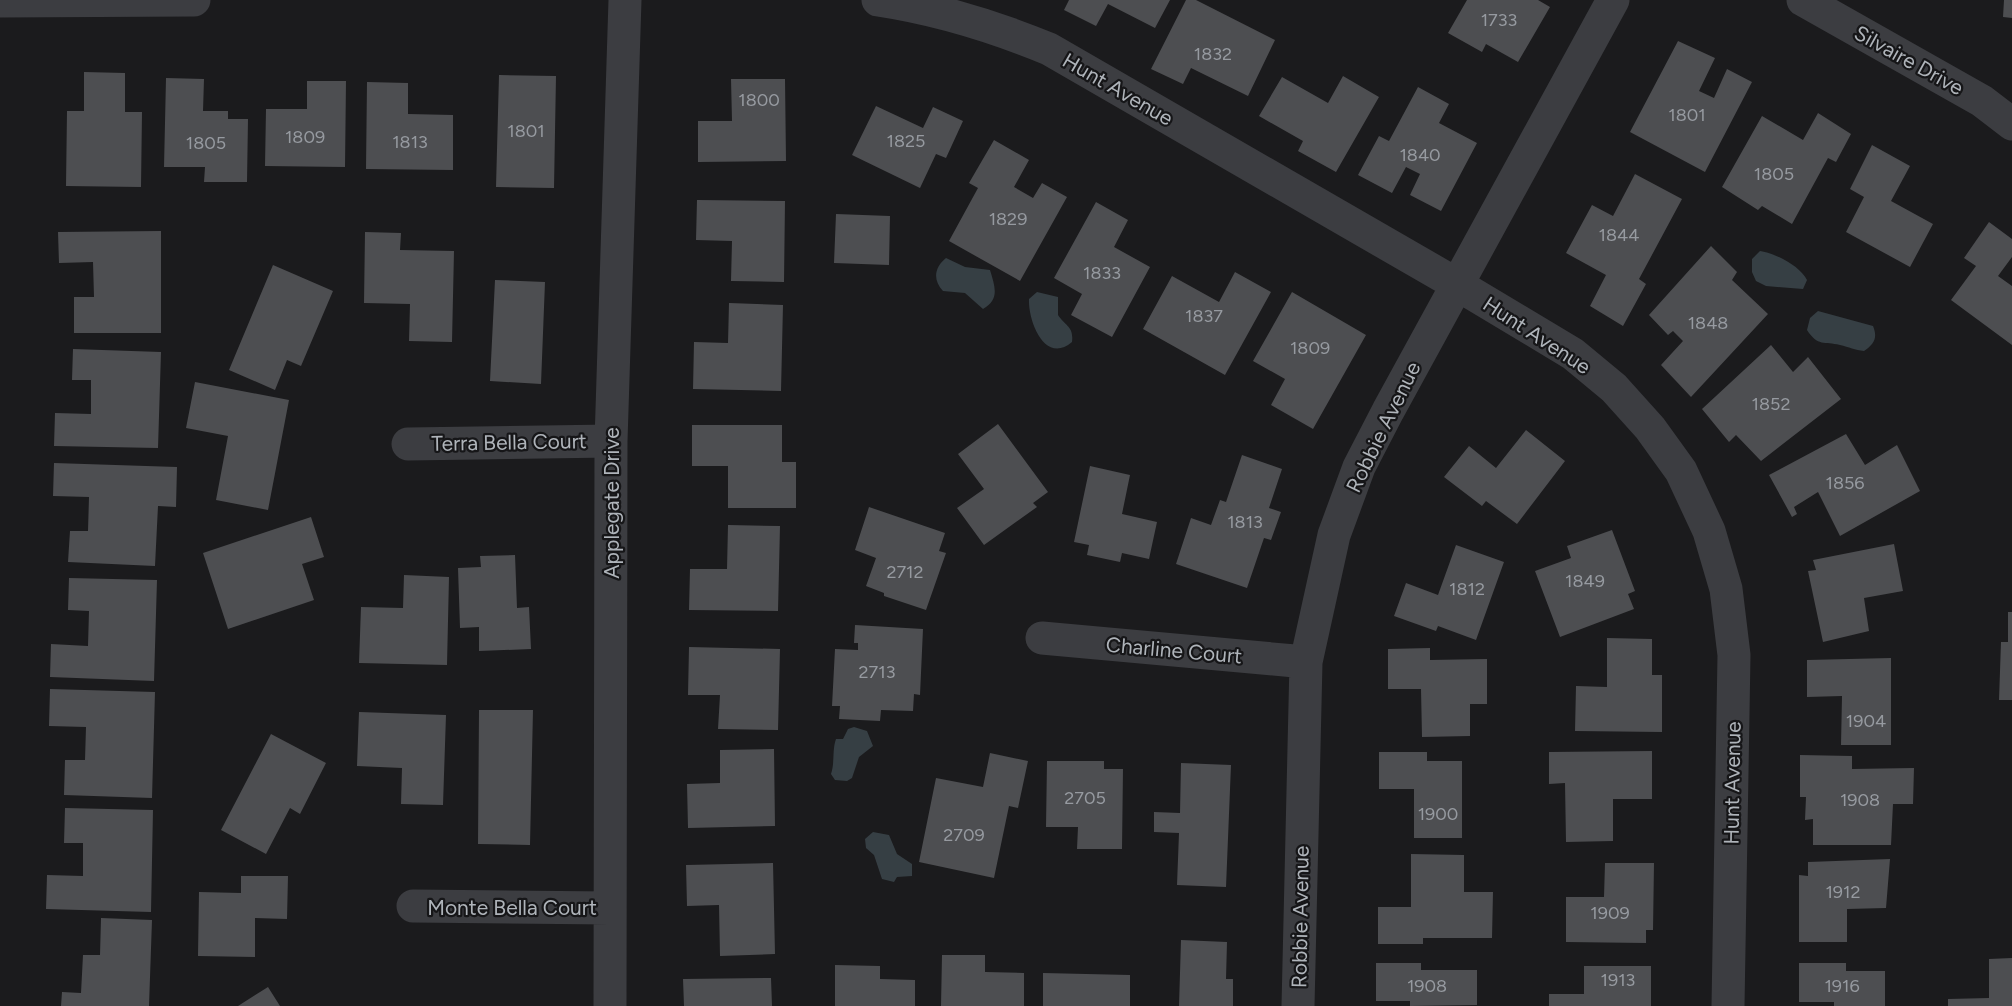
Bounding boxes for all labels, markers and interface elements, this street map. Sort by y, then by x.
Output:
house number: 1733 [1481,9,1517,31]
street label: Silvaire Drive [1850,20,1968,100]
house number: 1832 [1194,43,1232,65]
street label: Hunt Avenue [1058,47,1178,131]
house number: 1800 [738,89,780,111]
house number: 1801 [1668,104,1706,126]
house number: 1801 [507,120,545,142]
house number: 1809 [285,126,325,148]
house number: 1825 [887,130,925,152]
house number: 1813 [392,131,428,153]
house number: 1805 [186,132,226,154]
house number: 1840 [1399,144,1441,166]
house number: 1805 [1754,163,1794,185]
house number: 1829 [989,208,1027,230]
house number: 1844 [1599,224,1639,246]
house number: 1833 [1083,262,1121,284]
street label: Hunt Avenue [1478,291,1596,379]
house number: 1837 [1185,305,1223,327]
house number: 1848 [1688,312,1728,334]
house number: 1809 [1290,337,1330,359]
street label: Robbie Avenue [1341,357,1425,497]
house number: 1852 [1752,393,1790,415]
street label: Applegate Drive [599,427,624,579]
street label: Terra Bella Court [431,428,587,456]
house number: 1856 [1825,472,1865,494]
house number: 1813 [1227,511,1263,533]
house number: 2712 [886,561,924,583]
house number: 1849 [1565,570,1605,592]
house number: 1812 [1449,578,1485,600]
street label: Charline Court [1105,632,1243,668]
house number: 2713 [859,661,895,683]
house number: 1904 [1846,710,1886,732]
street label: Hunt Avenue [1718,721,1746,845]
house number: 2705 [1064,787,1106,809]
house number: 1908 [1840,789,1880,811]
house number: 1900 [1418,803,1458,825]
house number: 2709 [943,824,985,846]
street label: Robbie Avenue [1286,846,1314,988]
house number: 1912 [1825,881,1861,903]
street label: Monte Bella Court [427,895,597,920]
house number: 1909 [1590,902,1630,924]
house number: 1913 [1601,969,1635,991]
house number: 1908 [1407,975,1447,997]
house number: 1916 [1824,975,1860,997]

